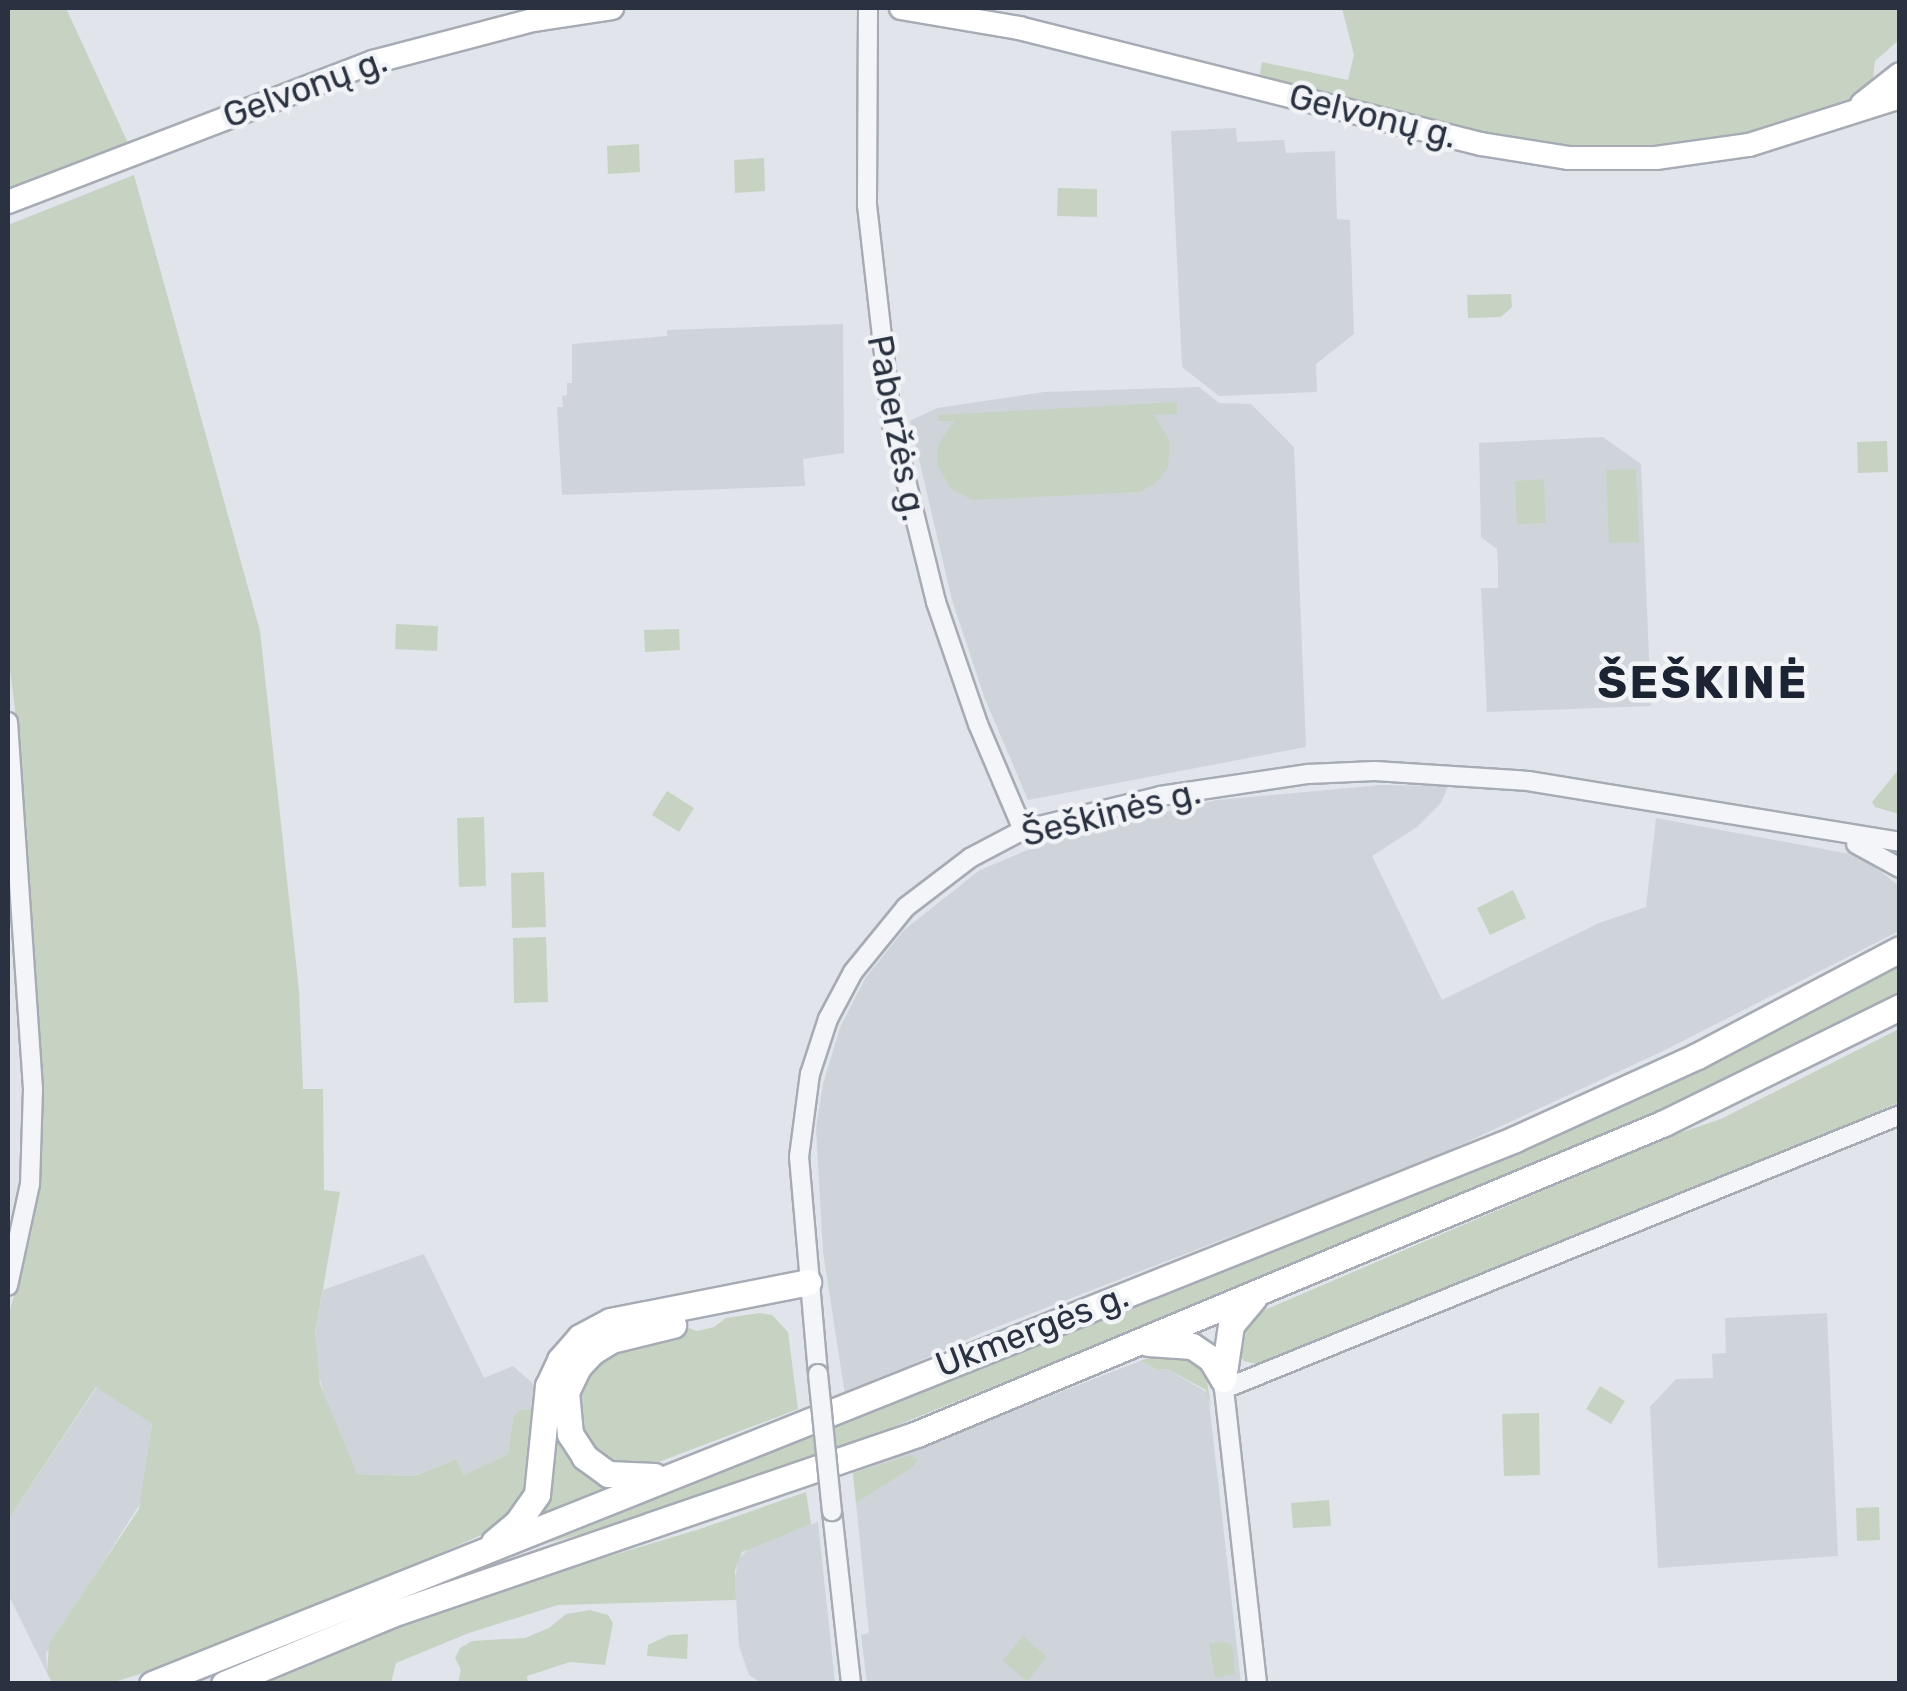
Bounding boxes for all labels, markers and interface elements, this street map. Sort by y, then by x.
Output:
street label: Gelvonų g. [217,39,393,137]
street label: Gelvonų g. [1285,75,1461,157]
street label: Paberžės g. [858,331,936,525]
district label: ŠEŠKINĖ [1597,656,1809,710]
street label: Šeškinės g. [1017,771,1205,855]
street label: Ukmergės g. [930,1274,1134,1386]

